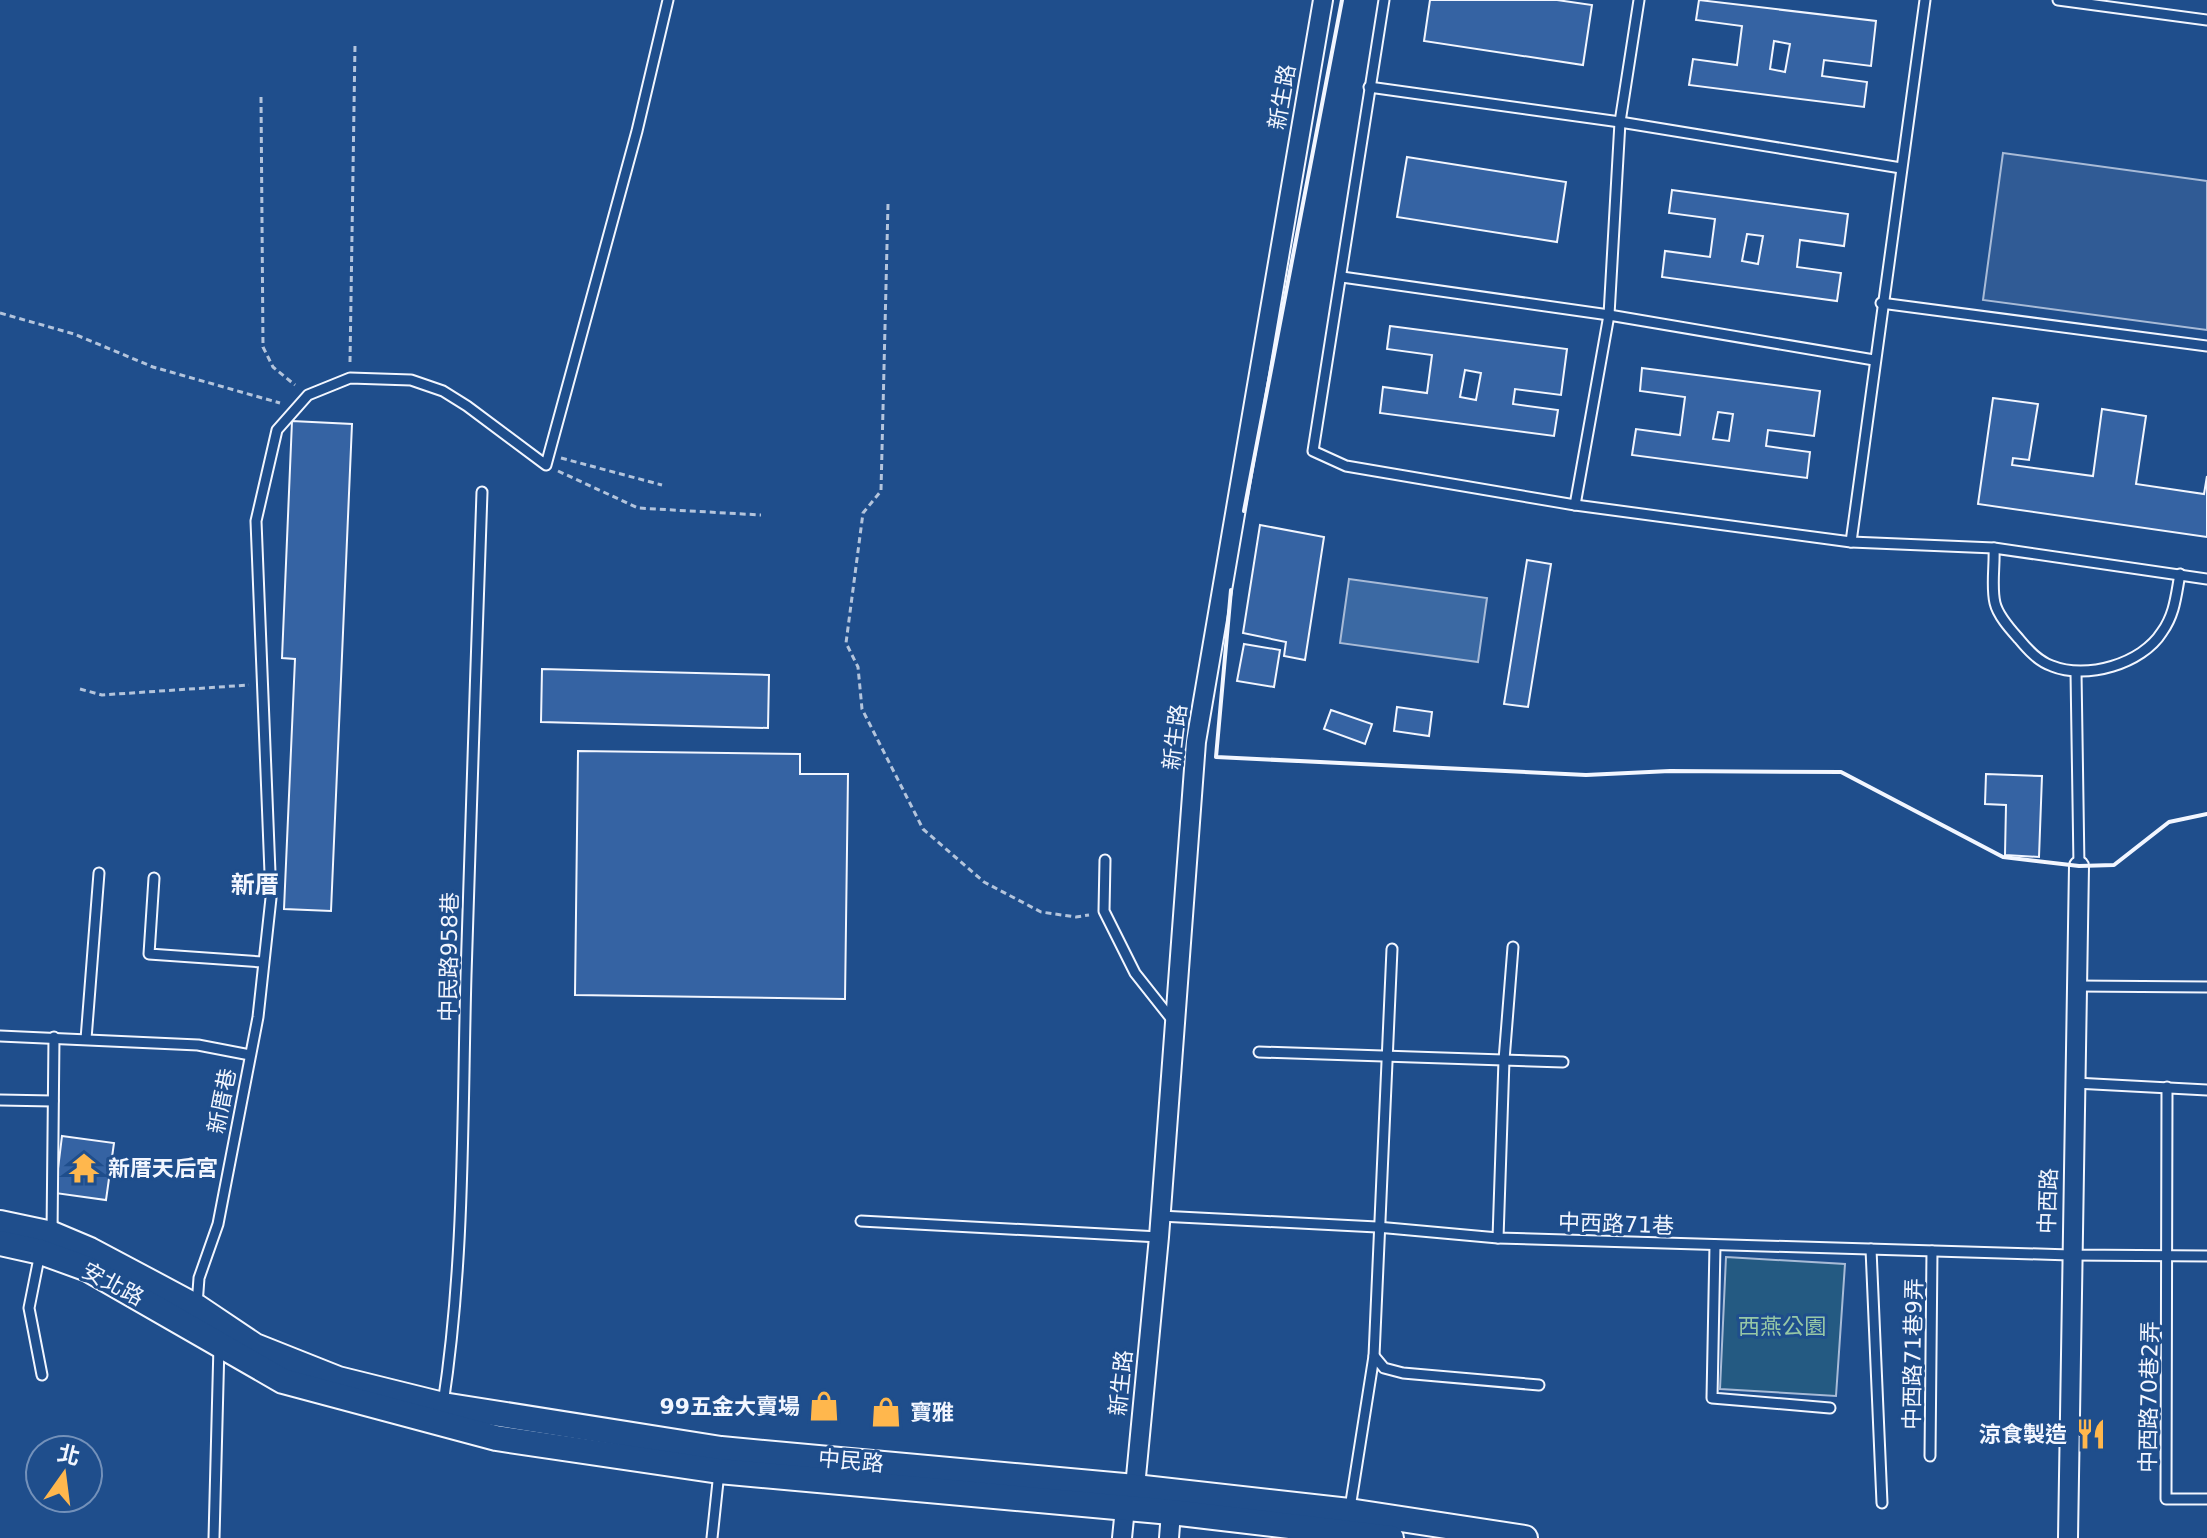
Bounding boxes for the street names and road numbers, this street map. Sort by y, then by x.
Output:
street label: 新生路 [1264,62,1300,132]
street label: 新生路 [1159,703,1191,771]
street label: 中民路958巷 [435,892,463,1022]
street label: 新厝巷 [203,1066,241,1136]
street label: 中西路 [2034,1168,2062,1234]
street label: 中西路71巷 [1558,1209,1674,1239]
street label: 安北路 [78,1257,148,1311]
street label: 中西路71巷9弄 [1899,1278,1927,1430]
street label: 中西路70巷2弄 [2135,1321,2163,1473]
street label: 新生路 [1105,1349,1137,1417]
street label: 中民路 [817,1446,885,1476]

